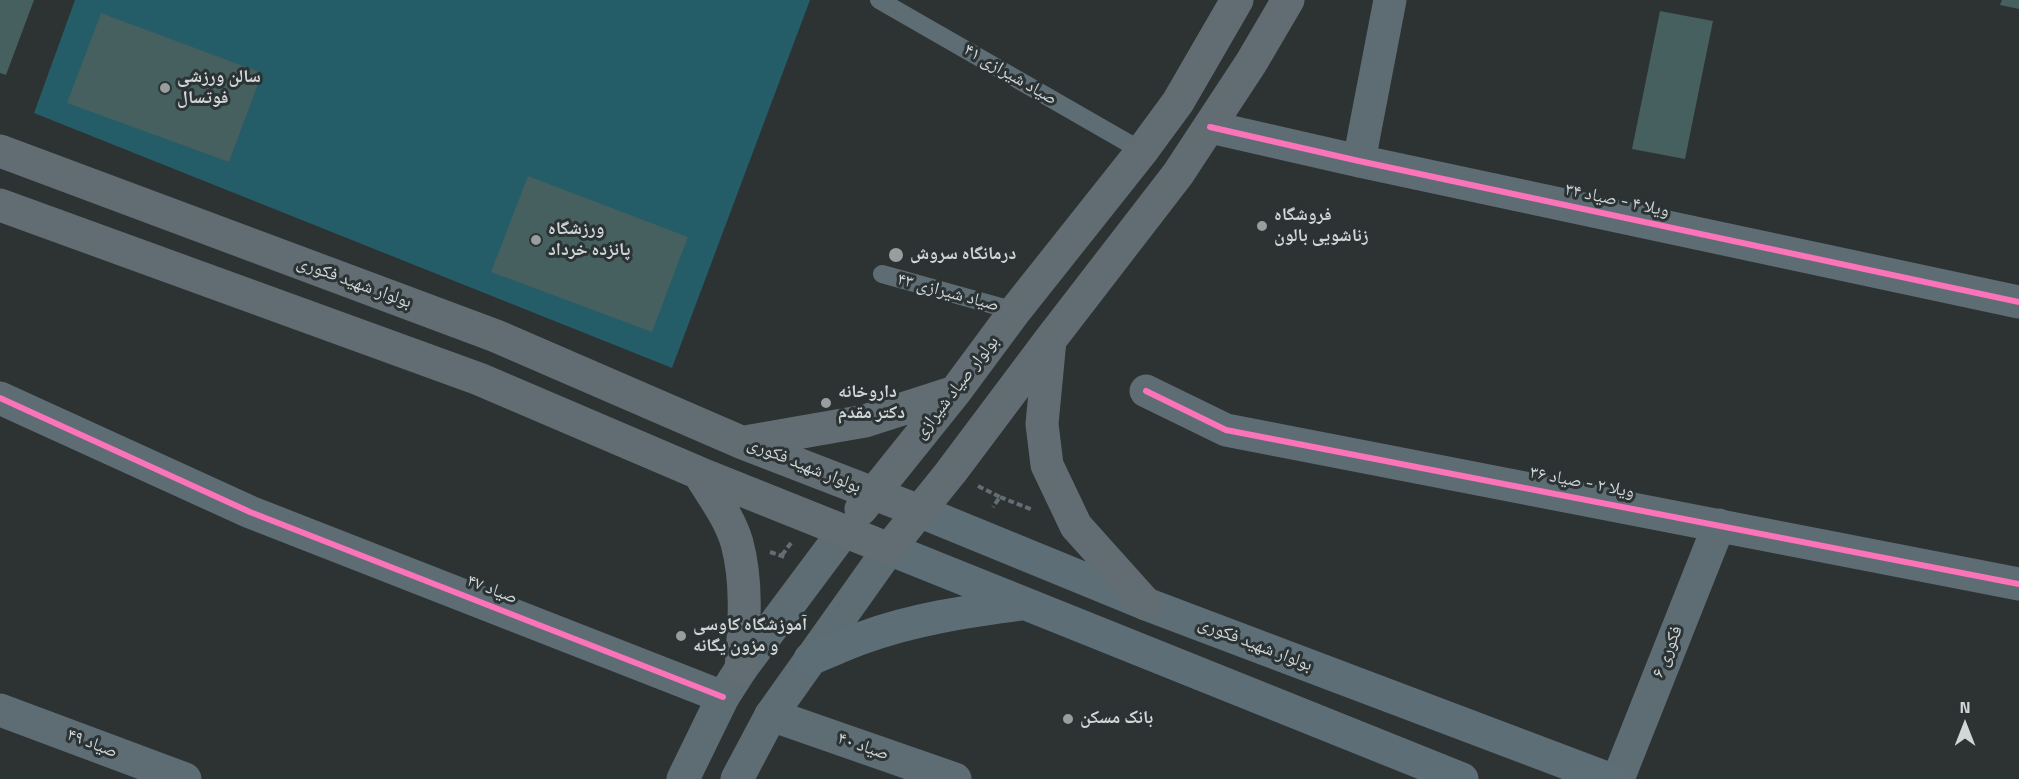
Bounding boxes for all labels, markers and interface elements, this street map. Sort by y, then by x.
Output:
street label: صیاد شیرازی ۴۱ [959,39,1061,111]
place label: سالن ورزشی فوتسال [177,67,261,110]
marker: سالن ورزشی فوتسال [158,81,172,95]
street label: ویلا ۴ - صیاد ۳۴ [1563,179,1671,223]
place label: فروشگاه زناشویی بالون [1274,205,1369,248]
place label: ورزشگاه پانزده خرداد [548,219,630,262]
marker: فروشگاه زناشویی بالون [1255,219,1269,233]
marker: ورزشگاه پانزده خرداد [529,233,543,247]
place label: درمانگاه سروش [910,244,1016,266]
marker: درمانگاه سروش [887,246,905,264]
street label: بولوار شهید فکوری [294,252,414,314]
street label: صیاد شیرازی ۴۳ [895,269,1001,317]
street label: بولوار صیاد شیرازی [910,332,1004,444]
place label: داروخانه دکتر مقدم [838,382,905,424]
marker: داروخانه دکتر مقدم [819,396,833,410]
street label: بولوار شهید فکوری [744,433,864,499]
street label: ویلا ۲ - صیاد ۳۶ [1528,462,1636,504]
street label: صیاد ۴۷ [464,570,520,610]
street label: بولوار شهید فکوری [1195,613,1315,677]
place label: آموزشگاه کاوسی و مزون یگانه [693,615,807,658]
street label: فکوری ۶ [1648,623,1688,681]
marker: آموزشگاه کاوسی و مزون یگانه [674,629,688,643]
north arrow [1935,695,1995,755]
text: N [1959,695,1971,719]
place label: بانک مسکن [1080,708,1153,730]
marker: بانک مسکن [1061,712,1075,726]
street label: صیاد ۴۹ [64,724,120,764]
street label: صیاد ۴۰ [835,728,891,766]

